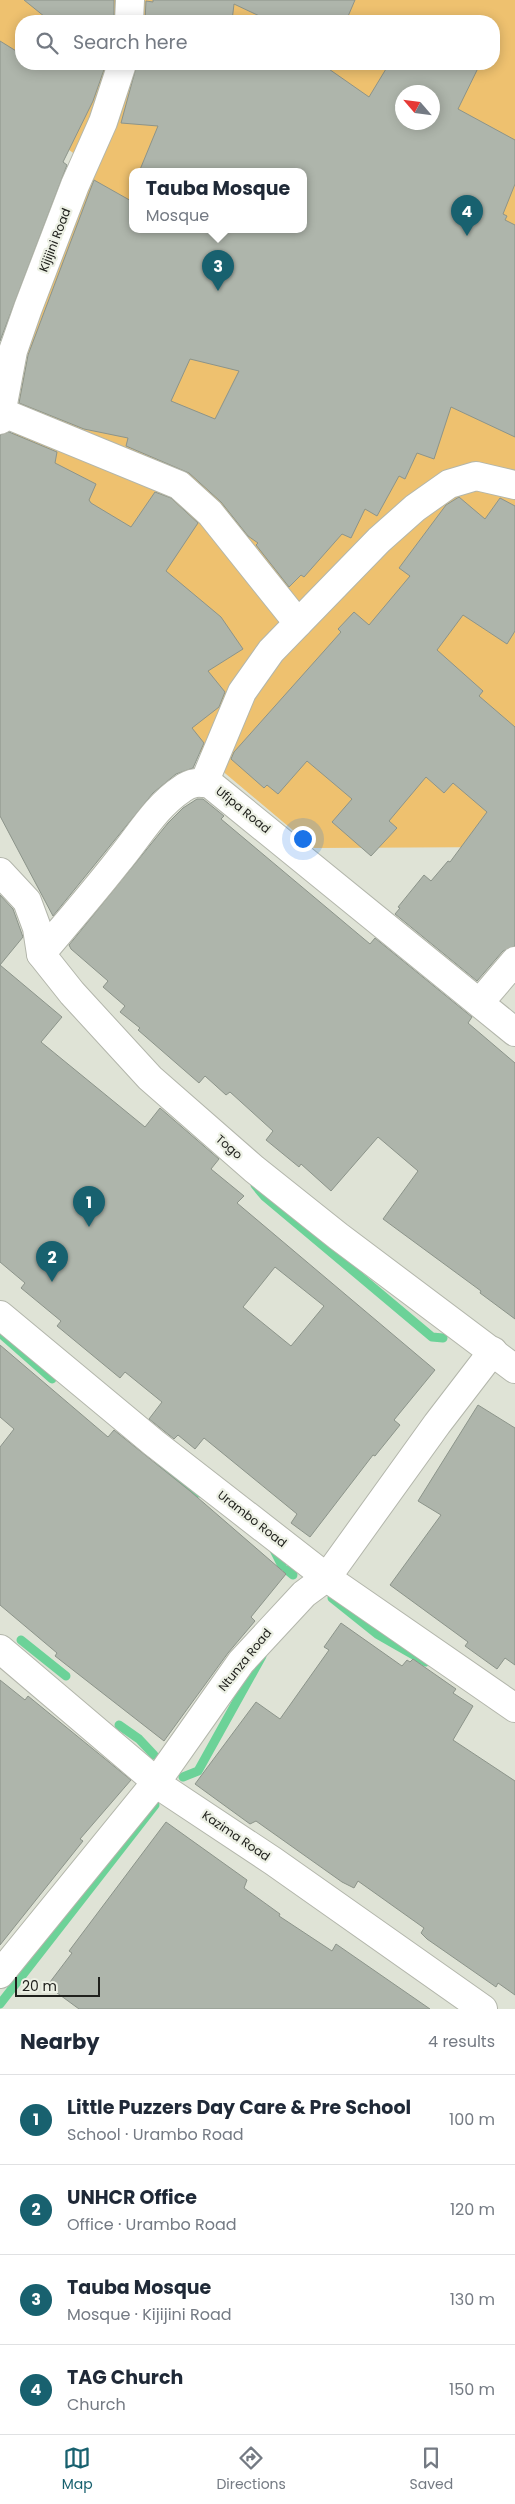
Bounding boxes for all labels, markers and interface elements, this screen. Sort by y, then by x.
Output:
search box [15,15,500,70]
icon: search [33,29,61,57]
text: Search here [73,29,187,56]
north arrow [395,85,440,130]
popup [129,168,307,233]
text: Tauba Mosque [146,175,290,202]
pin: 4 [451,195,483,236]
text: Mosque [146,204,209,227]
street label: Kijijini Road [35,205,74,274]
pin: 3 [202,250,234,291]
street label: Ufipa Road [212,782,274,837]
your location [290,826,316,852]
street label: Togo [212,1130,246,1163]
pin: 1 [73,1186,105,1227]
pin: 2 [36,1241,68,1282]
street label: Urambo Road [214,1486,290,1551]
street label: Ntunza Road [214,1625,275,1695]
street label: Kazima Road [199,1807,274,1865]
scale bar [15,1974,100,1997]
text: 20 m [22,1976,57,1996]
text: Nearby [20,2027,100,2056]
text: 4 results [428,2030,495,2053]
text: Little Puzzers Day Care & Pre School [67,2094,411,2121]
text: 1 [33,2108,39,2131]
text: 100 m [449,2108,495,2131]
text: School · Urambo Road [67,2123,244,2146]
text: UNHCR Office [67,2184,197,2211]
text: 2 [31,2198,41,2221]
text: 120 m [450,2198,495,2221]
text: Office · Urambo Road [67,2213,237,2236]
text: Tauba Mosque [67,2274,211,2301]
text: 3 [31,2288,41,2311]
text: 130 m [450,2288,495,2311]
text: Mosque · Kijijini Road [67,2303,232,2326]
text: TAG Church [67,2364,183,2391]
text: 4 [31,2378,41,2401]
text: 150 m [449,2378,495,2401]
text: Church [67,2393,126,2416]
tab: Map [62,2444,93,2495]
tab: Directions [216,2444,286,2495]
tab: Saved [409,2444,453,2495]

